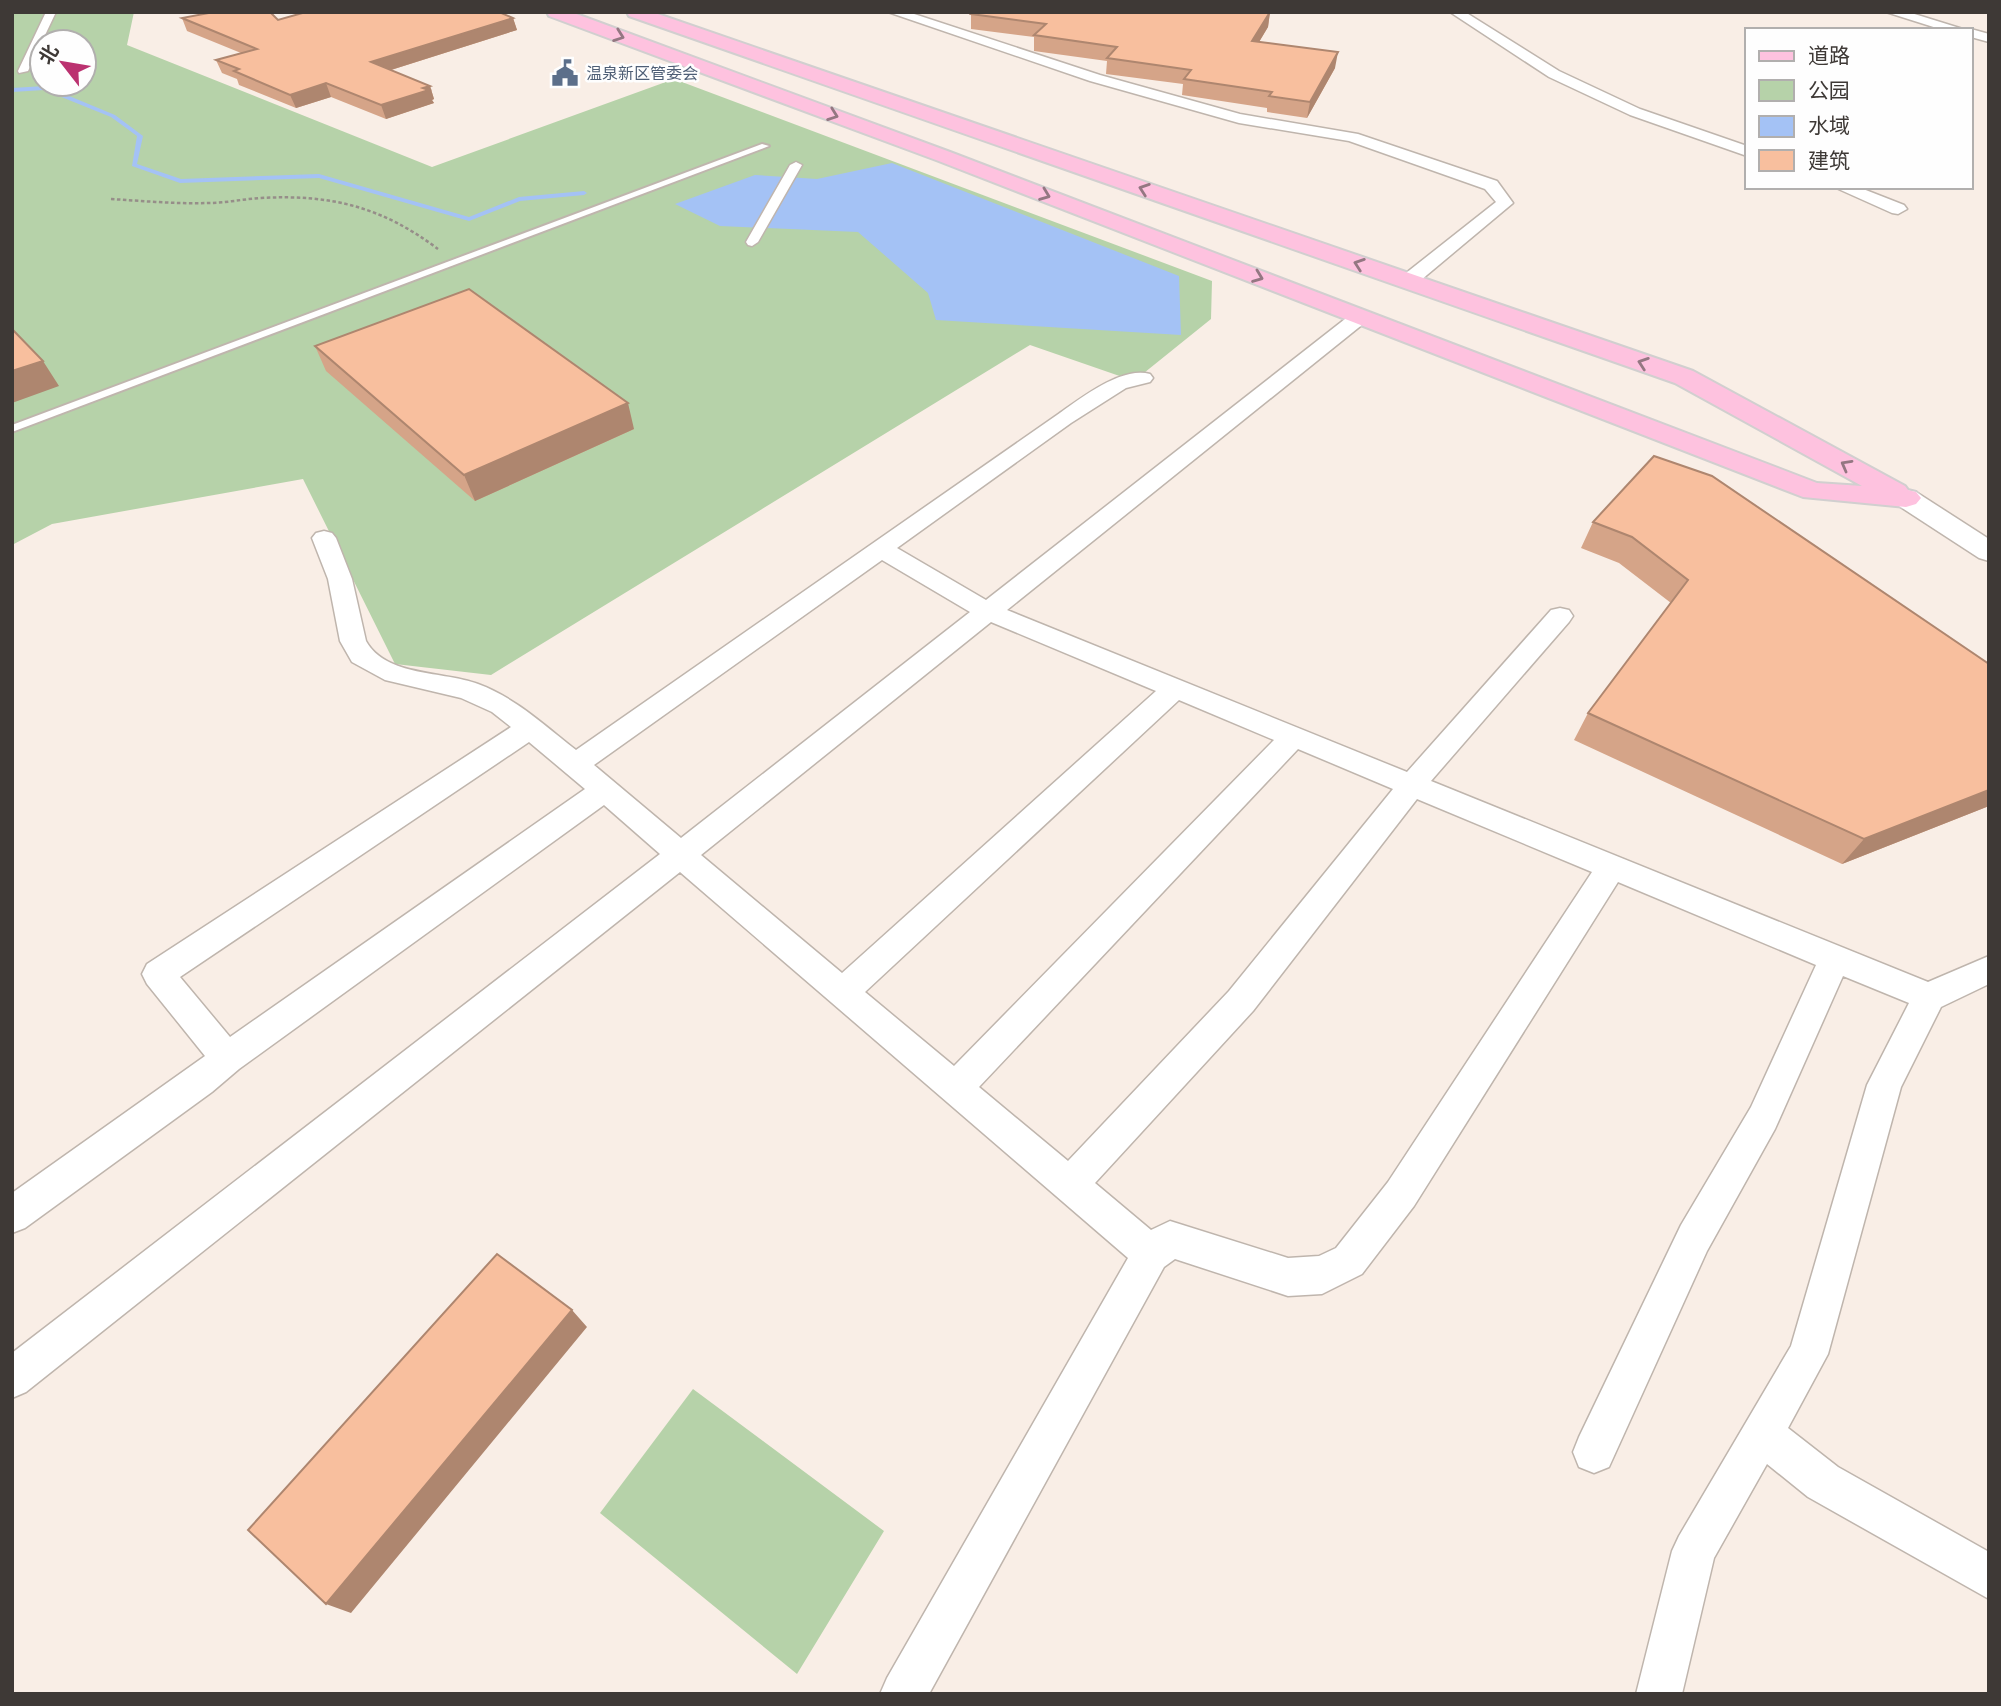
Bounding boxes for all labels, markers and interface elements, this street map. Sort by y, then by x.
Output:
north arrow [28,28,98,98]
one-way arrow [613,28,625,42]
legend [1745,28,1973,189]
text: 北 [32,39,64,69]
text: 道路 [1808,41,1850,69]
public building icon: 温泉新区管委会 [550,58,580,88]
place label: 温泉新区管委会 [586,62,698,84]
text: 公园 [1808,76,1850,104]
one-way arrow [826,107,838,121]
text: 水域 [1808,111,1850,139]
text: 建筑 [1808,146,1850,174]
one-way arrow [1139,183,1151,197]
one-way arrow [1039,187,1051,201]
one-way arrow [1353,258,1366,272]
one-way arrow [1251,268,1263,282]
one-way arrow [1638,357,1650,371]
one-way arrow [1841,460,1853,473]

